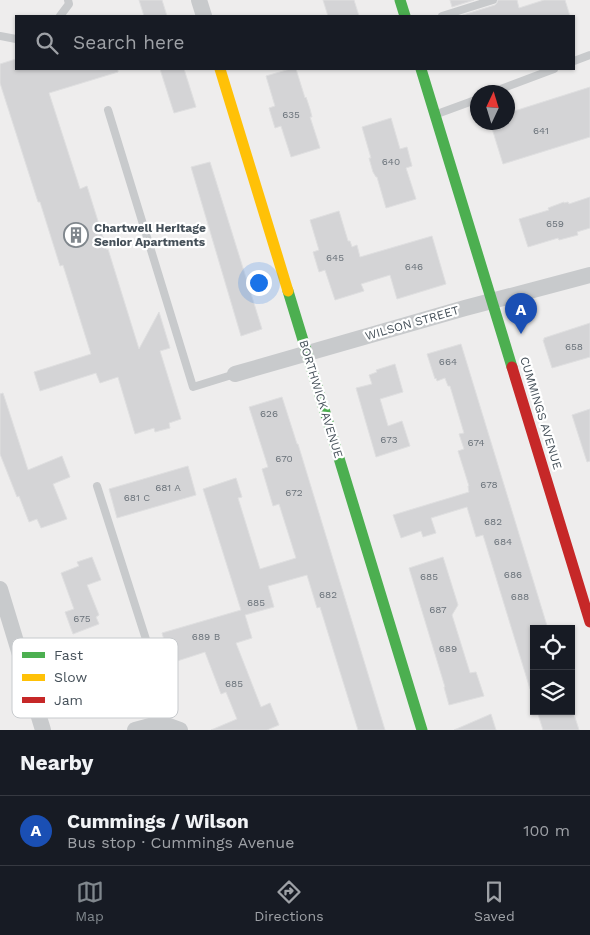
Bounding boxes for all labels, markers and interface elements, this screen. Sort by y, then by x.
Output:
search box [15,15,575,70]
icon: search [33,29,61,57]
text: Search here [73,31,184,54]
north arrow [470,85,515,130]
house number: 635 [282,109,300,120]
house number: 641 [533,125,549,136]
house number: 640 [382,156,400,167]
house number: 659 [546,218,564,229]
place label: Chartwell Heritage Senior Apartments [94,221,206,249]
building icon: Chartwell Heritage Senior Apartments [63,222,89,248]
house number: 645 [326,252,344,263]
house number: 646 [405,261,423,272]
your location [246,270,272,296]
pin: A [505,293,537,334]
street label: WILSON STREET [363,303,461,343]
street label: BORTHWICK AVENUE [296,338,346,460]
house number: 658 [565,341,583,352]
street label: CUMMINGS AVENUE [517,355,565,471]
house number: 664 [439,356,457,367]
house number: 626 [260,408,278,419]
house number: 673 [380,434,398,445]
house number: 674 [467,437,485,448]
house number: 670 [275,453,293,464]
house number: 678 [480,479,498,490]
house number: 681 A [155,482,181,493]
house number: 672 [285,487,303,498]
house number: 681 C [124,492,150,503]
house number: 682 [484,516,502,527]
house number: 684 [494,536,512,547]
house number: 686 [504,569,522,580]
house number: 685 [420,571,438,582]
house number: 682 [319,589,337,600]
house number: 688 [511,591,529,602]
house number: 685 [247,597,265,608]
house number: 687 [429,604,447,615]
house number: 675 [73,613,91,624]
map controls [530,625,575,715]
button: locate [530,625,575,670]
house number: 689 B [192,631,220,642]
legend [12,638,178,718]
house number: 689 [439,643,457,654]
text: Fast [54,647,83,663]
text: Slow [54,669,87,685]
button: layers [530,670,575,715]
house number: 685 [225,678,243,689]
text: Jam [54,692,83,708]
text: Nearby [20,750,93,775]
text: Cummings / Wilson [67,810,249,833]
text: A [31,821,41,840]
text: 100 m [523,821,570,840]
text: Bus stop · Cummings Avenue [67,833,294,852]
tab: Map [75,878,104,924]
tab: Directions [254,878,324,924]
tab: Saved [474,878,515,924]

